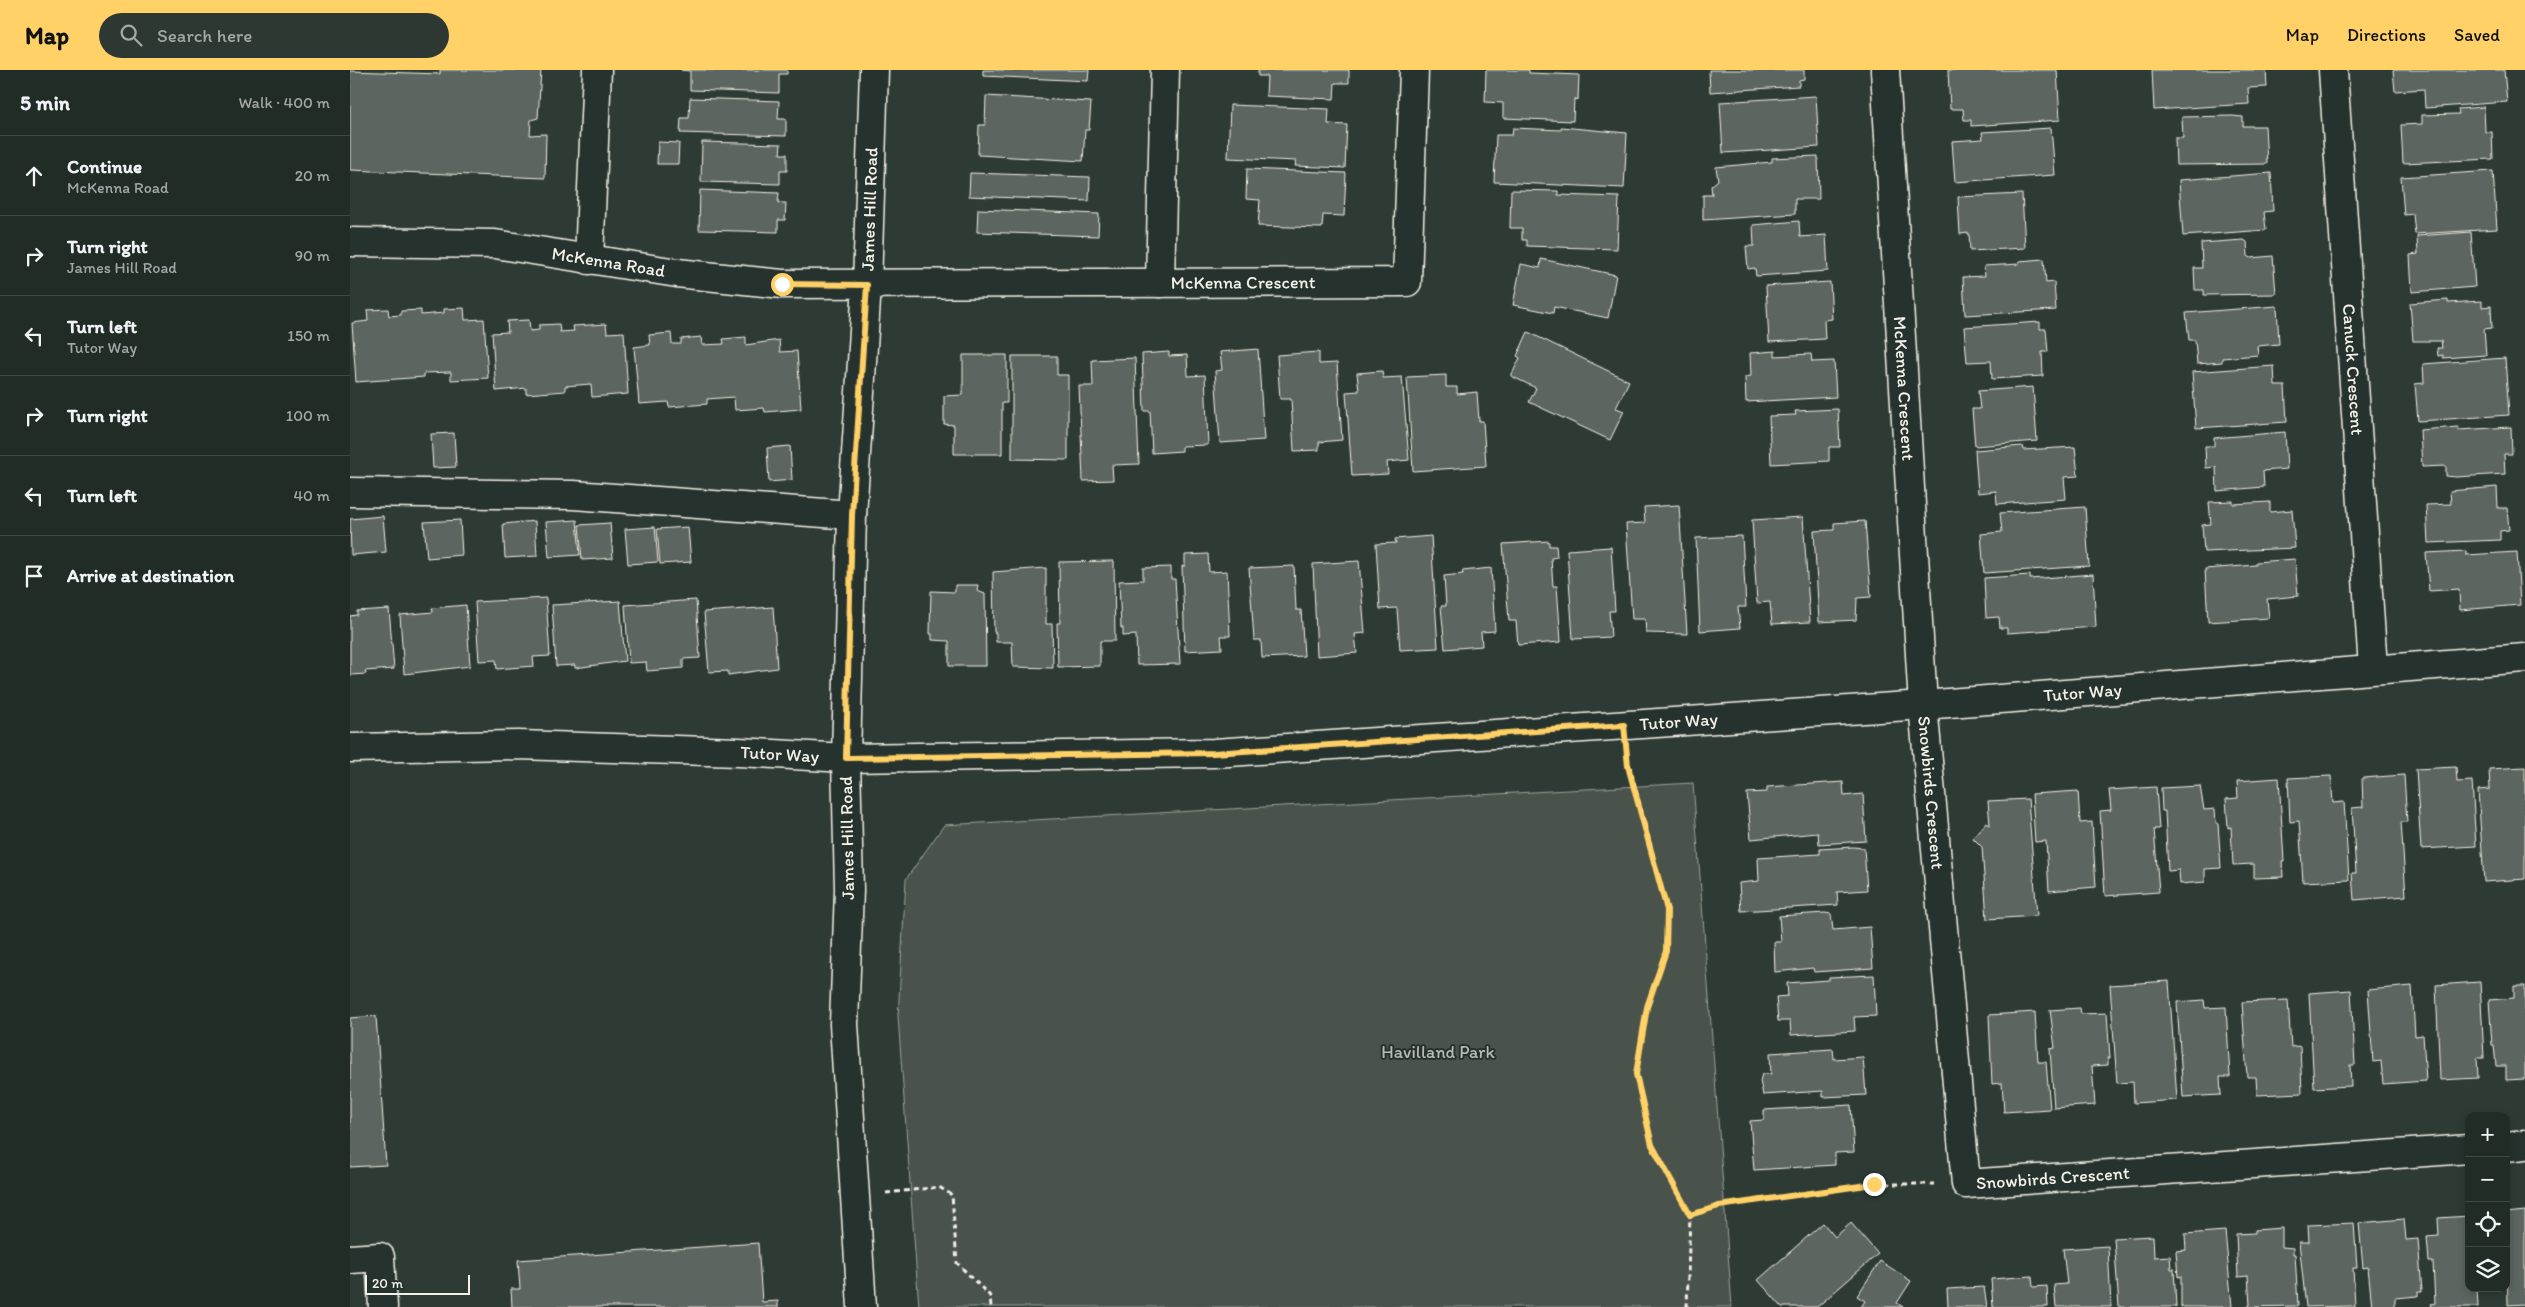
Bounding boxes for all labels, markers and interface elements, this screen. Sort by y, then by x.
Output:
search box [99,13,449,58]
text: Map [25,21,69,50]
icon: search [117,21,145,49]
text: Search here [157,24,252,47]
text: Map [2286,24,2319,46]
text: Directions [2347,24,2426,46]
text: Saved [2454,24,2500,46]
text: 5 min [20,90,70,115]
text: Walk · 400 m [238,93,330,112]
street label: James Hill Road [856,147,882,271]
text: Continue [67,155,142,178]
icon: ahead [20,162,48,190]
text: 20 m [295,166,330,185]
text: McKenna Road [67,178,169,197]
text: Turn right [67,235,148,258]
icon: right [20,242,48,270]
street label: McKenna Road [550,242,667,282]
text: 90 m [295,246,330,265]
text: James Hill Road [67,258,177,277]
street label: McKenna Crescent [1171,271,1316,294]
route start [771,273,794,296]
street label: Canuck Crescent [2338,303,2368,436]
text: Turn left [67,315,137,338]
street label: McKenna Crescent [1889,316,1919,462]
icon: left [20,322,48,350]
text: 150 m [287,326,330,345]
text: Tutor Way [67,338,137,357]
icon: right [20,402,48,430]
text: Turn right [67,404,148,427]
text: 100 m [286,406,330,425]
icon: left [20,482,48,510]
text: Turn left [67,484,137,507]
text: 40 m [293,486,330,505]
icon: arrive [20,562,48,590]
text: Arrive at destination [67,564,234,587]
street label: Tutor Way [2042,678,2123,707]
street label: Tutor Way [1639,708,1719,735]
street label: Snowbirds Crescent [1913,715,1949,870]
street label: Tutor Way [740,741,820,768]
street label: James Hill Road [835,776,859,900]
park label: Havilland Park [1381,1041,1495,1063]
map controls [2465,1112,2510,1292]
button: + [2465,1112,2510,1157]
button: − [2465,1157,2510,1202]
street label: Snowbirds Crescent [1975,1162,2130,1194]
route end [1863,1173,1886,1196]
button: locate [2465,1202,2510,1247]
button: layers [2465,1247,2510,1292]
scale bar [365,1272,470,1295]
text: 20 m [372,1275,403,1292]

